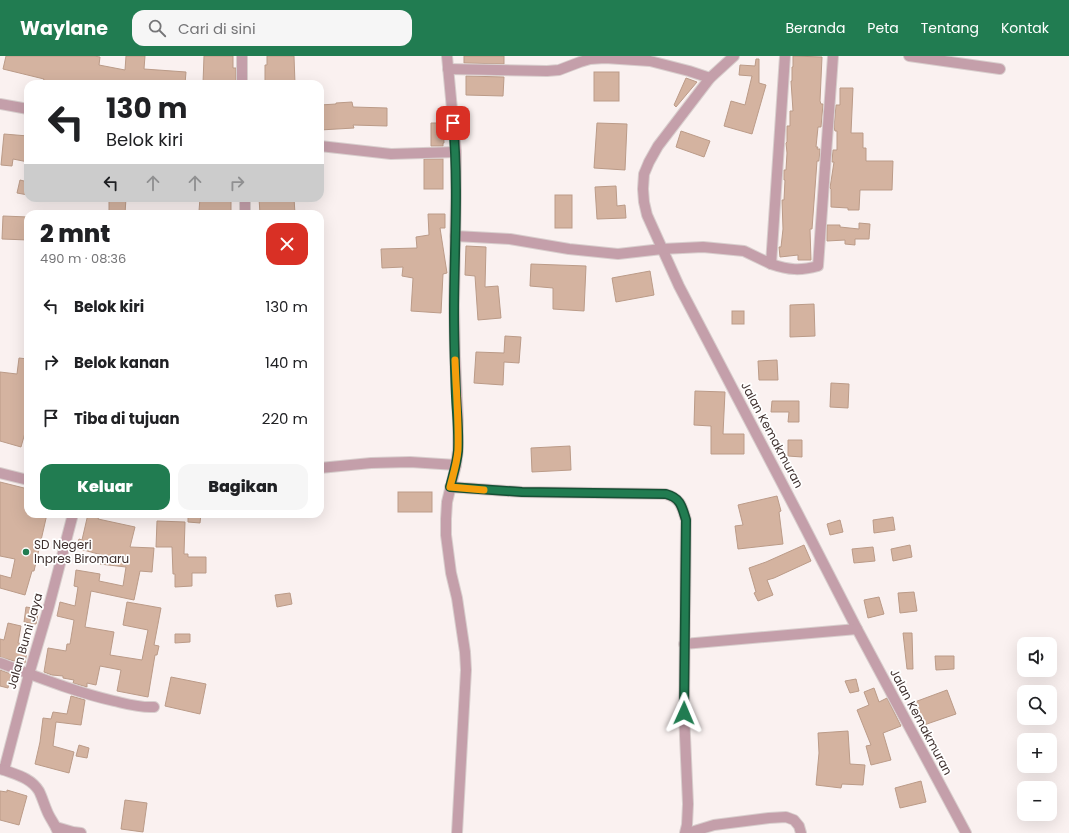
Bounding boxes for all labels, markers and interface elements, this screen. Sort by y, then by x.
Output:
search box [132,10,412,46]
text: Waylane [20,15,108,42]
icon: search [146,17,168,39]
text: Cari di sini [178,18,256,39]
text: Beranda [786,18,845,38]
text: Peta [867,18,899,38]
text: Tentang [921,18,979,38]
text: Kontak [1001,18,1049,38]
text: 130 m [106,89,187,128]
icon: left [40,96,92,148]
pin [436,106,470,140]
icon: arrive [442,112,464,134]
text: Belok kiri [106,127,183,152]
icon: left [100,172,122,194]
icon: ahead [142,172,164,194]
icon: ahead [184,172,206,194]
icon: right [226,172,248,194]
text: 2 mnt [40,217,110,250]
button: close [266,223,308,265]
text: 490 m · 08:36 [40,249,126,268]
icon: left [40,295,62,317]
text: Belok kiri [74,296,144,317]
text: 130 m [265,296,308,317]
icon: right [40,351,62,373]
text: Belok kanan [74,352,169,373]
text: 140 m [265,352,308,373]
street label: Jalan Kemakmuran [737,379,808,491]
icon: arrive [40,407,62,429]
text: Tiba di tujuan [74,408,180,429]
text: 220 m [262,408,308,429]
button: Keluar [40,464,170,510]
button: Bagikan [178,464,308,510]
place label: SD Negeri Inpres Biromaru [34,536,129,567]
marker: SD Negeri Inpres Biromaru [21,547,31,557]
street label: Jalan Bumi Jaya [3,591,46,691]
map controls [1017,637,1057,821]
button: sound [1017,637,1057,677]
street label: Jalan Kemakmuran [886,666,957,778]
button: search [1017,685,1057,725]
position arrow [663,692,705,734]
button: + [1017,733,1057,773]
button: − [1017,781,1057,821]

